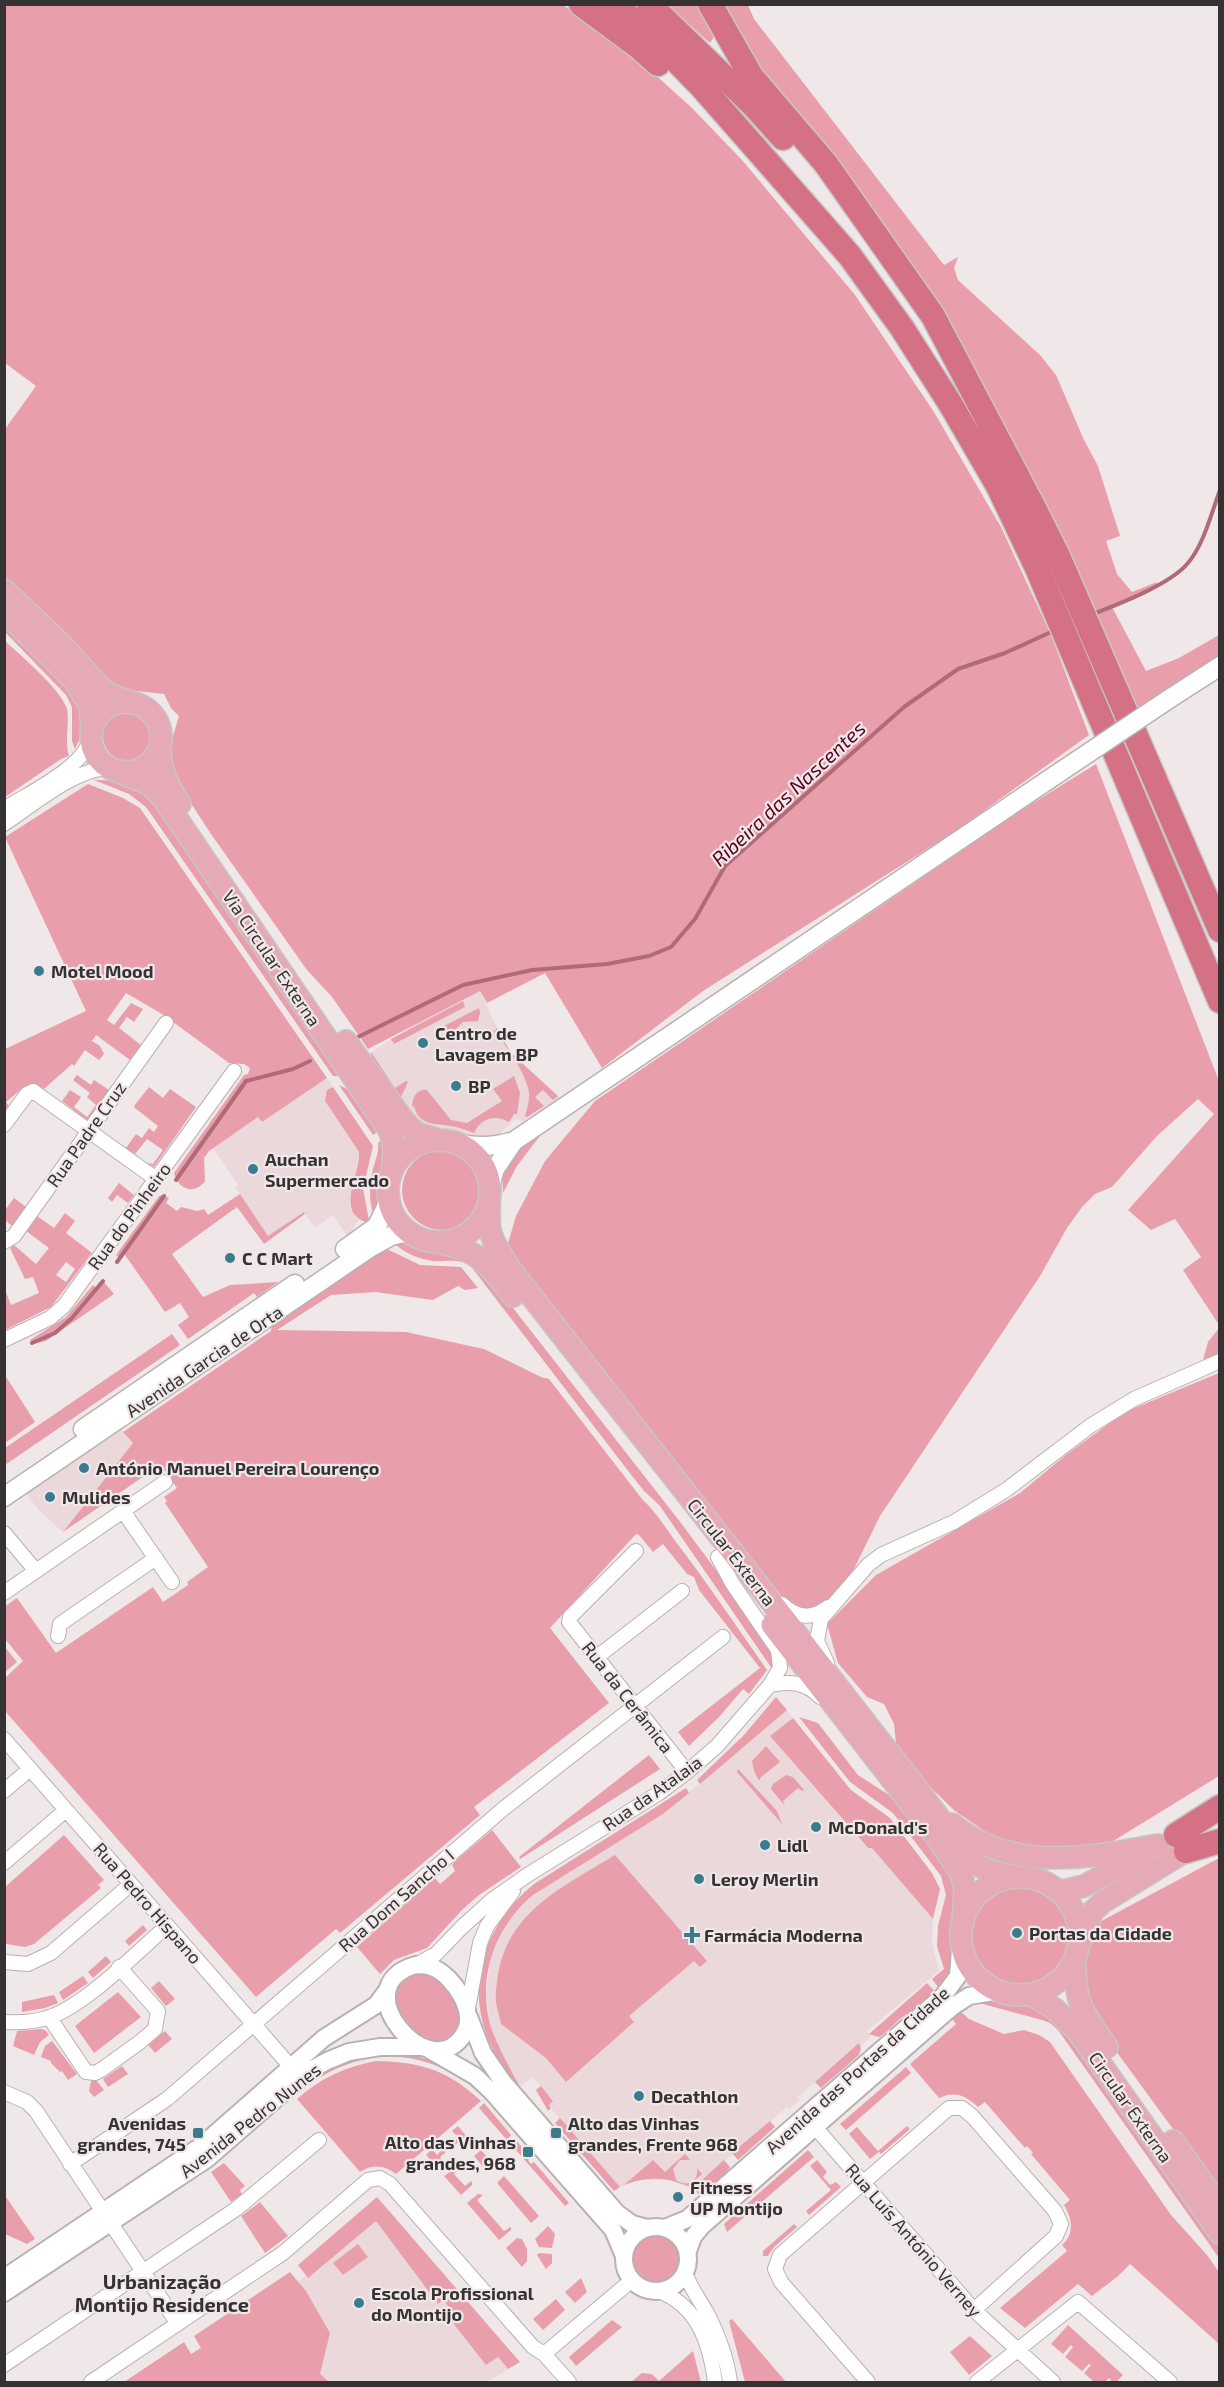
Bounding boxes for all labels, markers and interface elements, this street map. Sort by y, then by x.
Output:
water label: Ribeira das Nascentes [706,716,870,870]
street label: Via Circular Externa [218,886,326,1030]
place label: Motel Mood [51,960,153,982]
marker: Motel Mood [32,964,46,978]
place label: Centro de Lavagem BP [435,1022,538,1065]
marker: Centro de Lavagem BP [416,1036,430,1050]
place label: BP [468,1075,491,1097]
street label: Rua Padre Cruz [42,1077,130,1191]
marker: BP [449,1079,463,1093]
place label: Auchan Supermercado [265,1148,389,1191]
street label: Rua do Pinheiro [83,1158,175,1274]
marker: Auchan Supermercado [246,1162,260,1176]
place label: C C Mart [242,1247,313,1269]
marker: C C Mart [223,1251,237,1265]
street label: Avenida Garcia de Orta [121,1300,287,1422]
place label: António Manuel Pereira Lourenço [96,1457,379,1480]
marker: António Manuel Pereira Lourenço [77,1461,91,1475]
place label: Mulides [62,1486,130,1508]
marker: Mulides [43,1490,57,1504]
street label: Circular Externa [683,1494,781,1610]
street label: Rua da Cerâmica [578,1637,678,1757]
street label: Rua da Atalaia [598,1751,706,1835]
place label: McDonald's [828,1816,928,1838]
marker: McDonald's [809,1820,823,1834]
place label: Lidl [777,1834,808,1856]
street label: Rua Pedro Hispano [89,1838,207,1968]
marker: Lidl [758,1838,772,1852]
street label: Rua Dom Sancho I [334,1844,458,1956]
place label: Leroy Merlin [711,1868,818,1890]
marker: Leroy Merlin [692,1872,706,1886]
place label: Portas da Cidade [1029,1922,1172,1944]
place label: Farmácia Moderna [704,1924,863,1946]
marker: Portas da Cidade [1010,1926,1024,1940]
marker: Farmácia Moderna [685,1928,699,1942]
street label: Avenida das Portas da Cidade [761,1982,953,2158]
street label: Circular Externa [1085,2047,1177,2167]
street label: Avenida Pedro Nunes [175,2058,325,2182]
place label: Decathlon [651,2085,738,2107]
marker: Decathlon [632,2089,646,2103]
place label: Avenidas grandes, 745 [77,2112,186,2155]
place label: Alto das Vinhas grandes, Frente 968 [568,2112,738,2155]
marker: Avenidas grandes, 745 [191,2126,205,2140]
marker: Alto das Vinhas grandes, Frente 968 [549,2126,563,2140]
place label: Alto das Vinhas grandes, 968 [385,2131,516,2174]
marker: Alto das Vinhas grandes, 968 [521,2145,535,2159]
street label: Rua Luís António Verney [841,2159,987,2322]
place label: Fitness UP Montijo [690,2176,783,2219]
marker: Fitness UP Montijo [671,2190,685,2204]
district label: Urbanização Montijo Residence [75,2269,249,2316]
place label: Escola Profissional do Montijo [371,2282,534,2325]
marker: Escola Profissional do Montijo [352,2296,366,2310]

